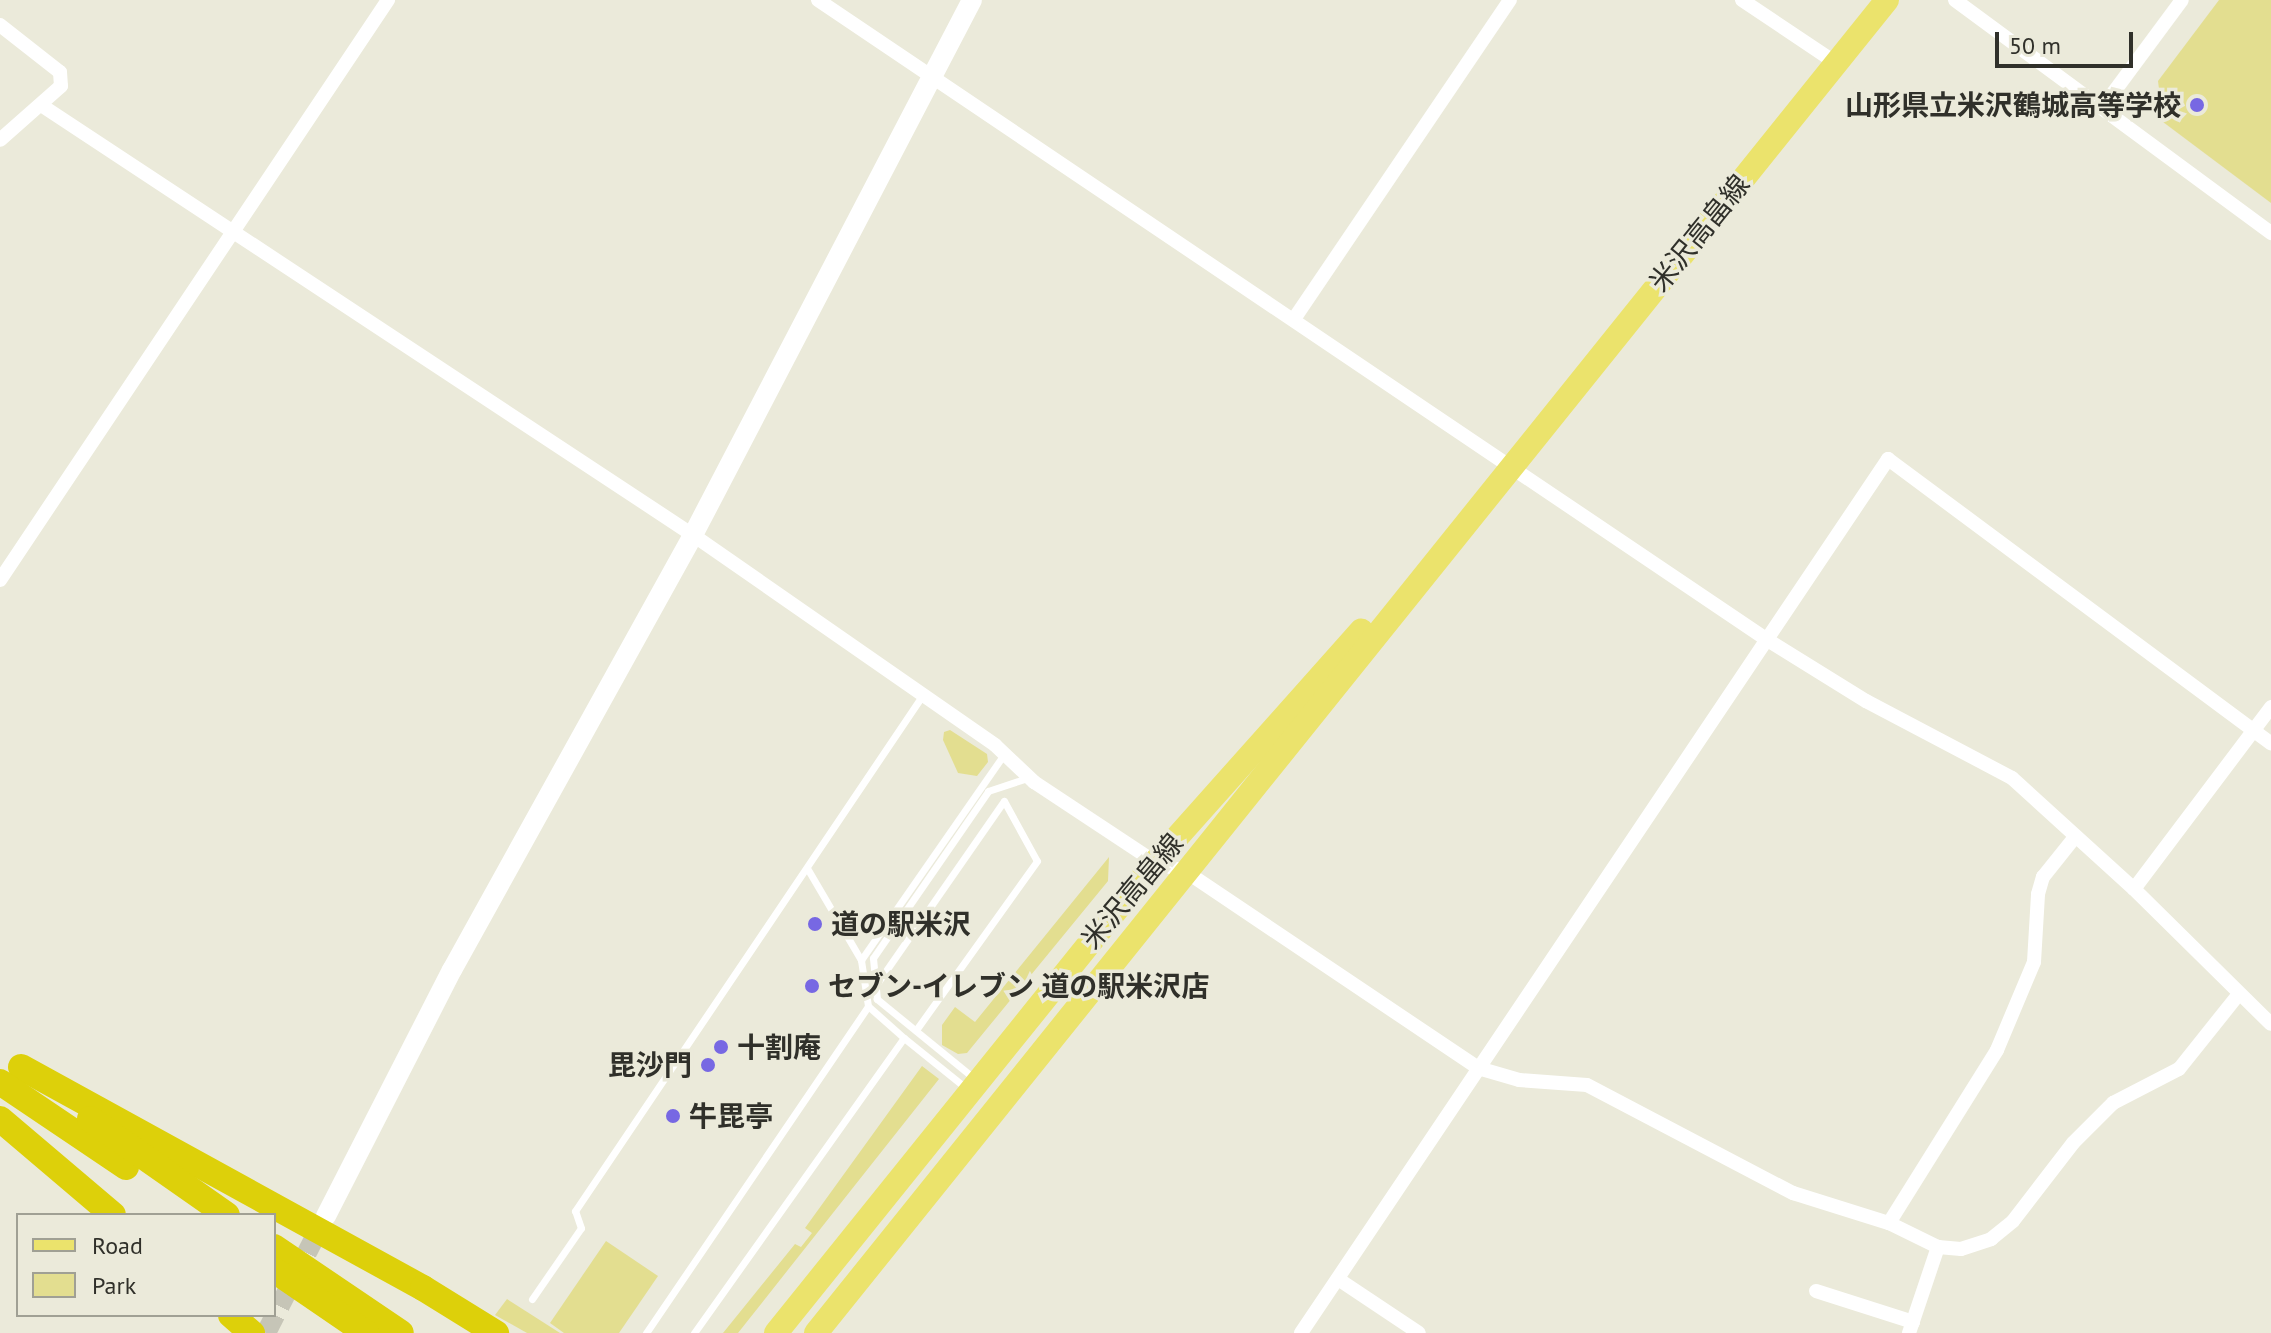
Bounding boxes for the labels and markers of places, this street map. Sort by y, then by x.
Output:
place label: 山形県立米沢鶴城高等学校 [1845,88,2181,122]
marker: 山形県立米沢鶴城高等学校 [2188,96,2206,114]
place label: 道の駅米沢 [831,907,971,941]
marker: 道の駅米沢 [806,915,824,933]
place label: セブン-イレブン 道の駅米沢店 [828,969,1209,1003]
marker: セブン-イレブン 道の駅米沢店 [803,977,821,995]
place label: 十割庵 [737,1030,821,1064]
marker: 十割庵 [712,1038,730,1056]
place label: 毘沙門 [608,1048,692,1082]
marker: 毘沙門 [699,1056,717,1074]
place label: 牛毘亭 [689,1099,773,1133]
marker: 牛毘亭 [664,1107,682,1125]

